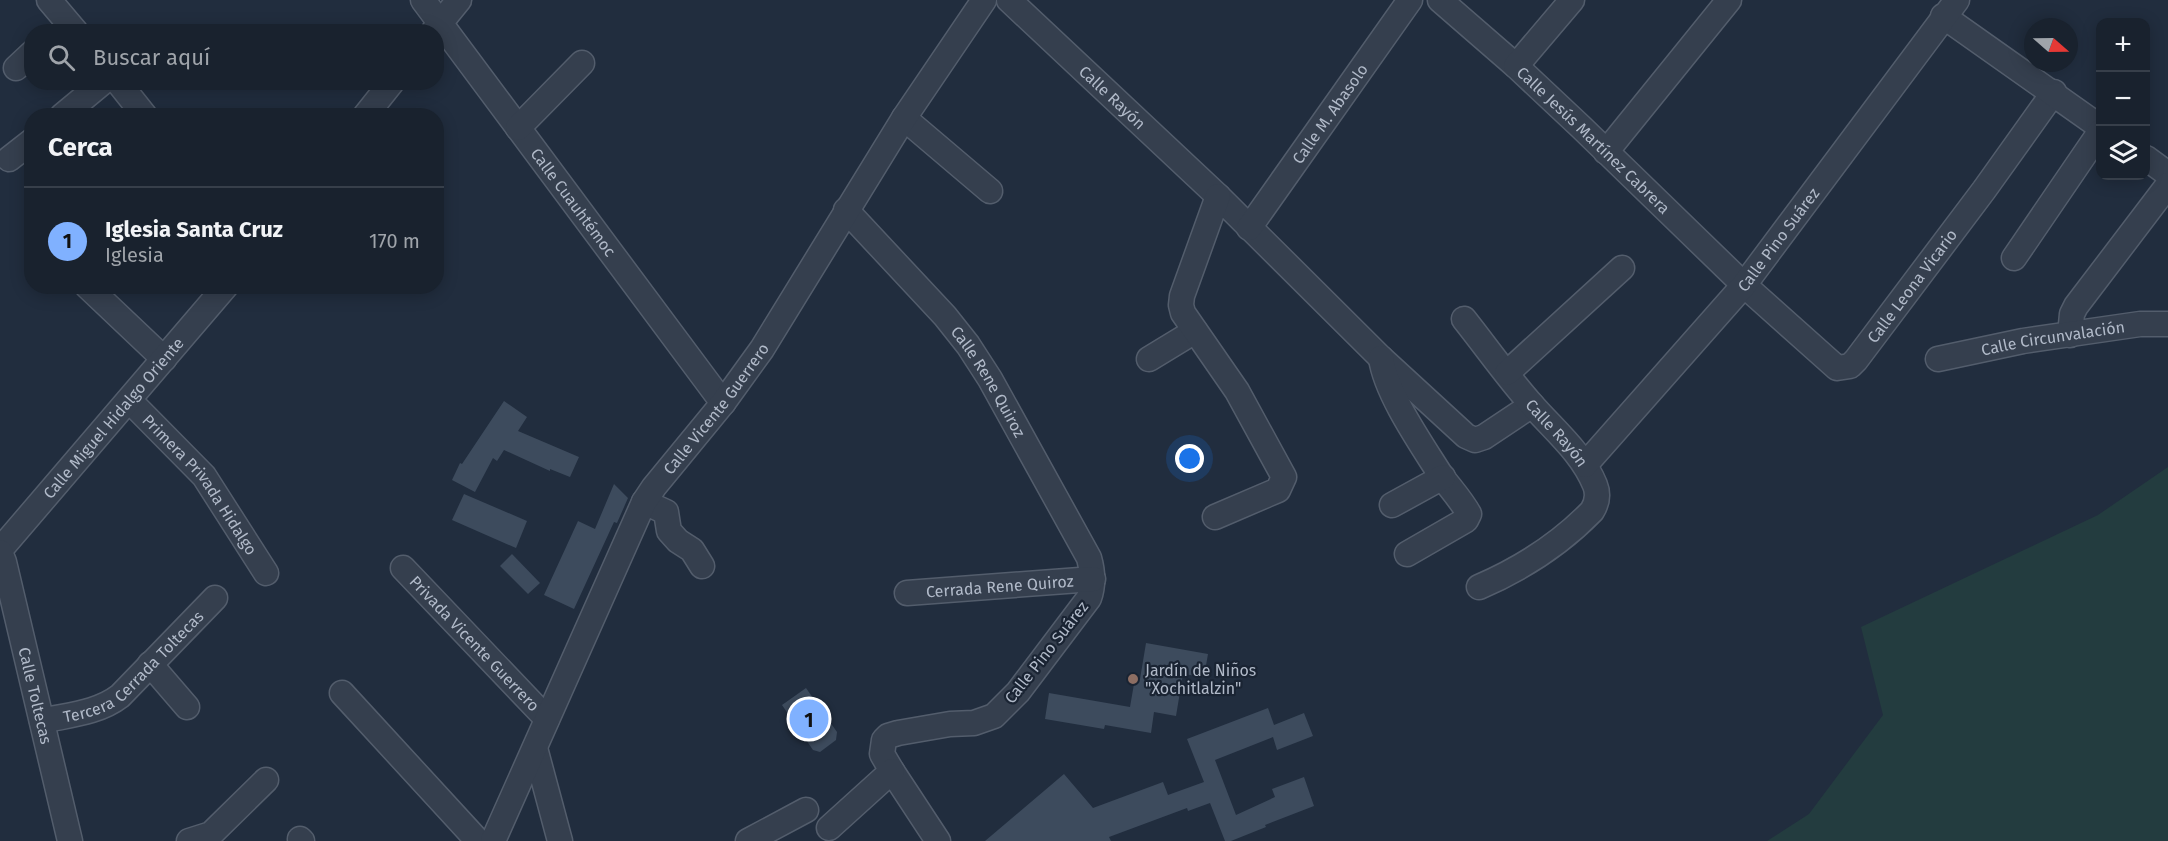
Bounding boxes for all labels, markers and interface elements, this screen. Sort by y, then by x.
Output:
north arrow [2024,18,2078,72]
map controls [2096,18,2150,180]
button: + [2096,18,2150,72]
search box [24,24,444,90]
icon: search [45,41,78,74]
text: Buscar aquí [93,44,210,71]
street label: Calle M. Abasolo [1288,60,1372,168]
street label: Calle Rayón [1075,62,1149,133]
street label: Calle Jesús Martínez Cabrera [1513,63,1674,218]
button: − [2096,72,2150,126]
button: layers [2096,126,2150,180]
text: Cerca [48,132,113,163]
street label: Calle Cuauhtémoc [527,145,620,261]
street label: Calle Pino Suárez [1734,184,1823,296]
text: Iglesia Santa Cruz [105,216,283,243]
street label: Calle Leona Vicario [1863,225,1961,347]
text: 1 [63,229,72,253]
text: 170 m [369,229,420,253]
text: Iglesia [105,243,164,267]
street label: Calle Circunvalación [1980,317,2126,360]
street label: Calle Rene Quiroz [947,323,1029,441]
street label: Calle Miguel Hidalgo Oriente [39,334,188,503]
street label: Calle Vicente Guerrero [659,340,773,478]
street label: Calle Rayón [1521,395,1592,470]
street label: Primera Privada Hidalgo [138,410,261,559]
your location [1175,444,1204,473]
street label: Cerrada Rene Quiroz [925,571,1074,602]
street label: Privada Vicente Guerrero [405,572,543,715]
street label: Calle Pino Suárez [1001,597,1092,707]
street label: Tercera Cerrada Toltecas [62,607,208,727]
street label: Calle Toltecas [14,645,56,746]
place label: Jardín de Niños "Xochitlalzin" [1145,661,1256,698]
marker: Jardín de Niños "Xochitlalzin" [1126,672,1140,686]
pin: 1 [790,696,828,742]

